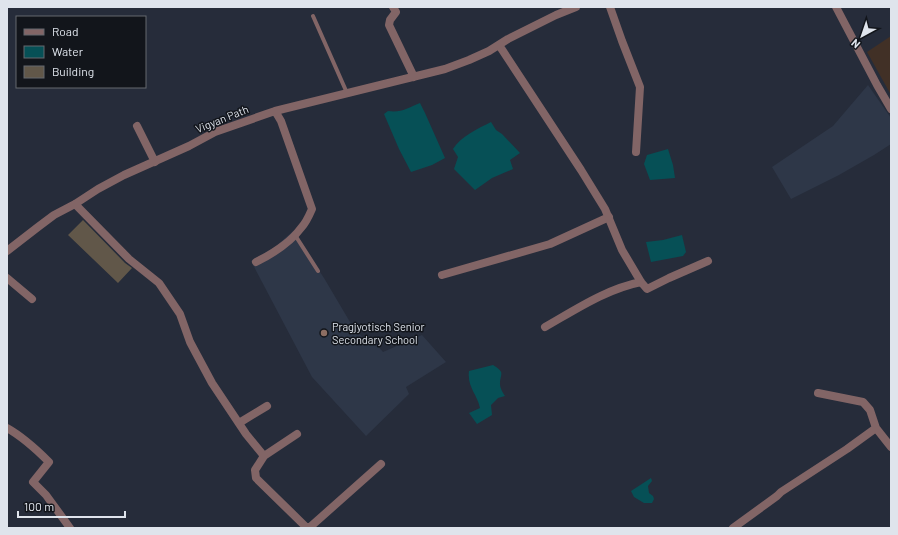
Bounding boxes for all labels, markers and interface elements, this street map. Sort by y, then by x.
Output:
legend [16,16,146,88]
north arrow [842,16,882,56]
text: Road [52,24,79,38]
text: N [848,37,862,51]
text: Water [52,44,84,58]
text: Building [52,64,94,78]
street label: Vigyan Path [193,102,250,135]
place label: Pragjyotisch Senior Secondary School [332,320,424,346]
marker: Pragjyotisch Senior Secondary School [319,328,329,338]
scale bar [18,493,125,519]
text: 100 m [24,499,54,513]

